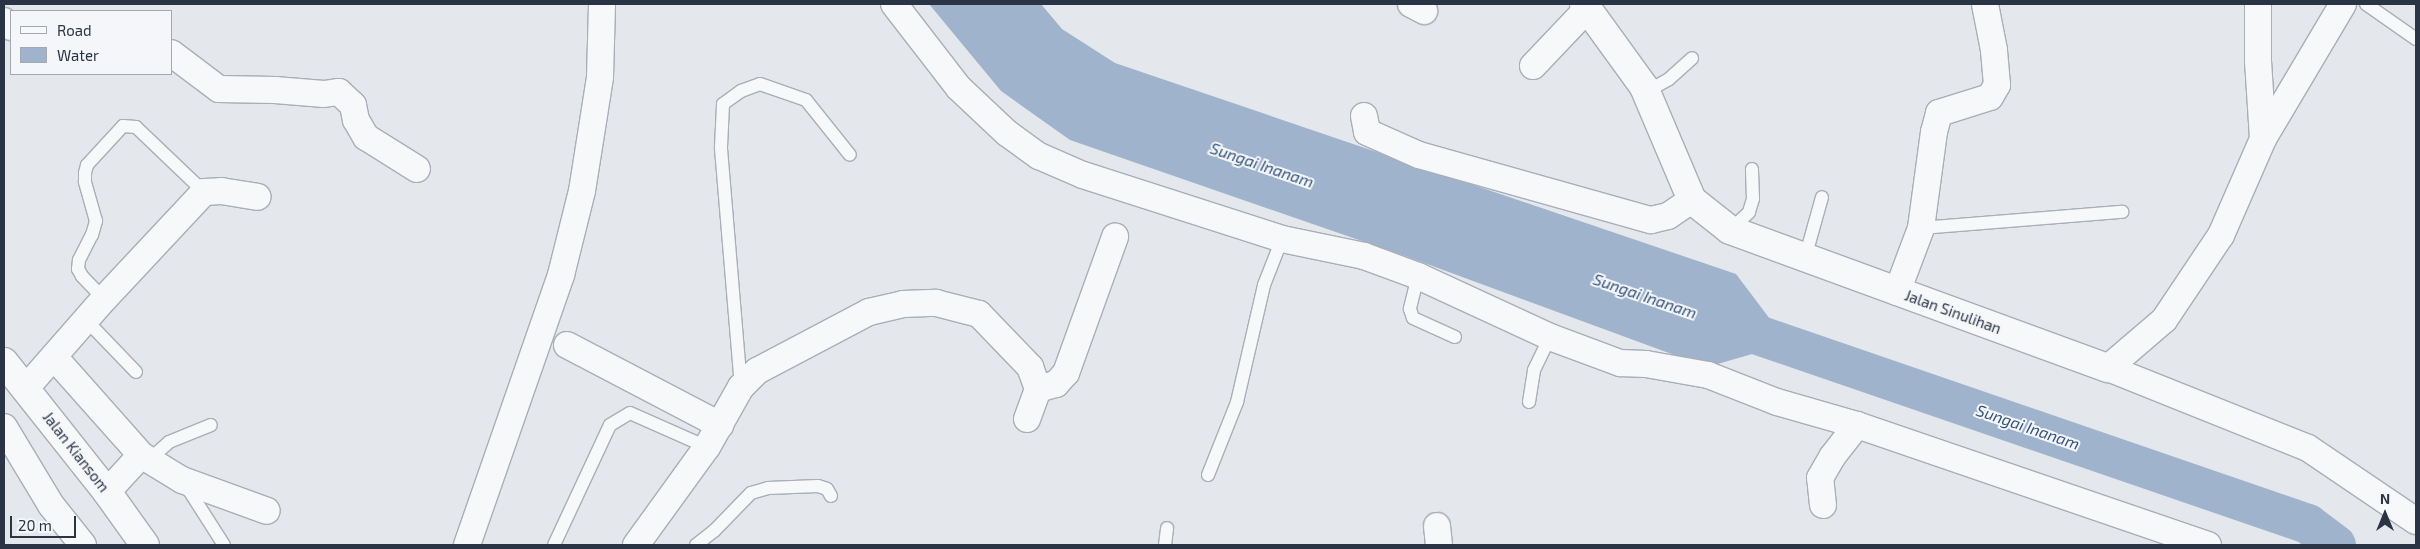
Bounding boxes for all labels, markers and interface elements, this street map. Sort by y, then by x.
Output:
legend [10,10,172,75]
text: Road [57,21,92,39]
text: Water [57,46,99,64]
water label: Sungai Inanam [1208,138,1316,192]
water label: Sungai Inanam [1591,269,1699,323]
street label: Jalan Sinulihan [1902,286,2004,338]
water label: Sungai Inanam [1974,400,2082,454]
street label: Jalan Kiansom [39,408,113,496]
north arrow [2360,489,2410,539]
text: N [2380,490,2390,507]
scale bar [12,506,79,538]
text: 20 m [18,516,52,534]

